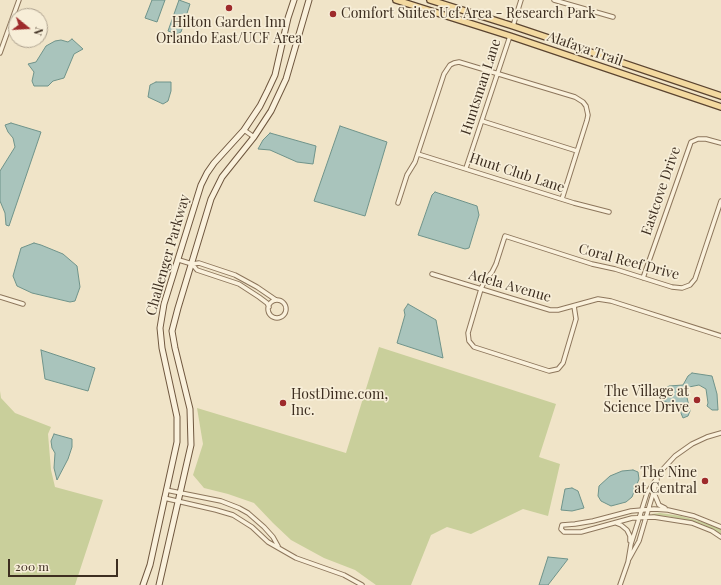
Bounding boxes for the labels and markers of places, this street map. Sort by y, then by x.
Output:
marker: Hilton Garden Inn Orlando East/UCF Area [224,3,234,13]
place label: Comfort Suites Ucf Area - Research Park [341,6,596,22]
marker: Comfort Suites Ucf Area - Research Park [328,9,338,19]
place label: Hilton Garden Inn Orlando East/UCF Area [156,15,302,48]
place label: The Village at Science Drive [603,384,689,416]
place label: HostDime.com, Inc. [291,387,388,420]
marker: The Village at Science Drive [692,395,702,405]
marker: HostDime.com, Inc. [278,398,288,408]
place label: The Nine at Central [634,465,697,498]
marker: The Nine at Central [700,476,710,486]

